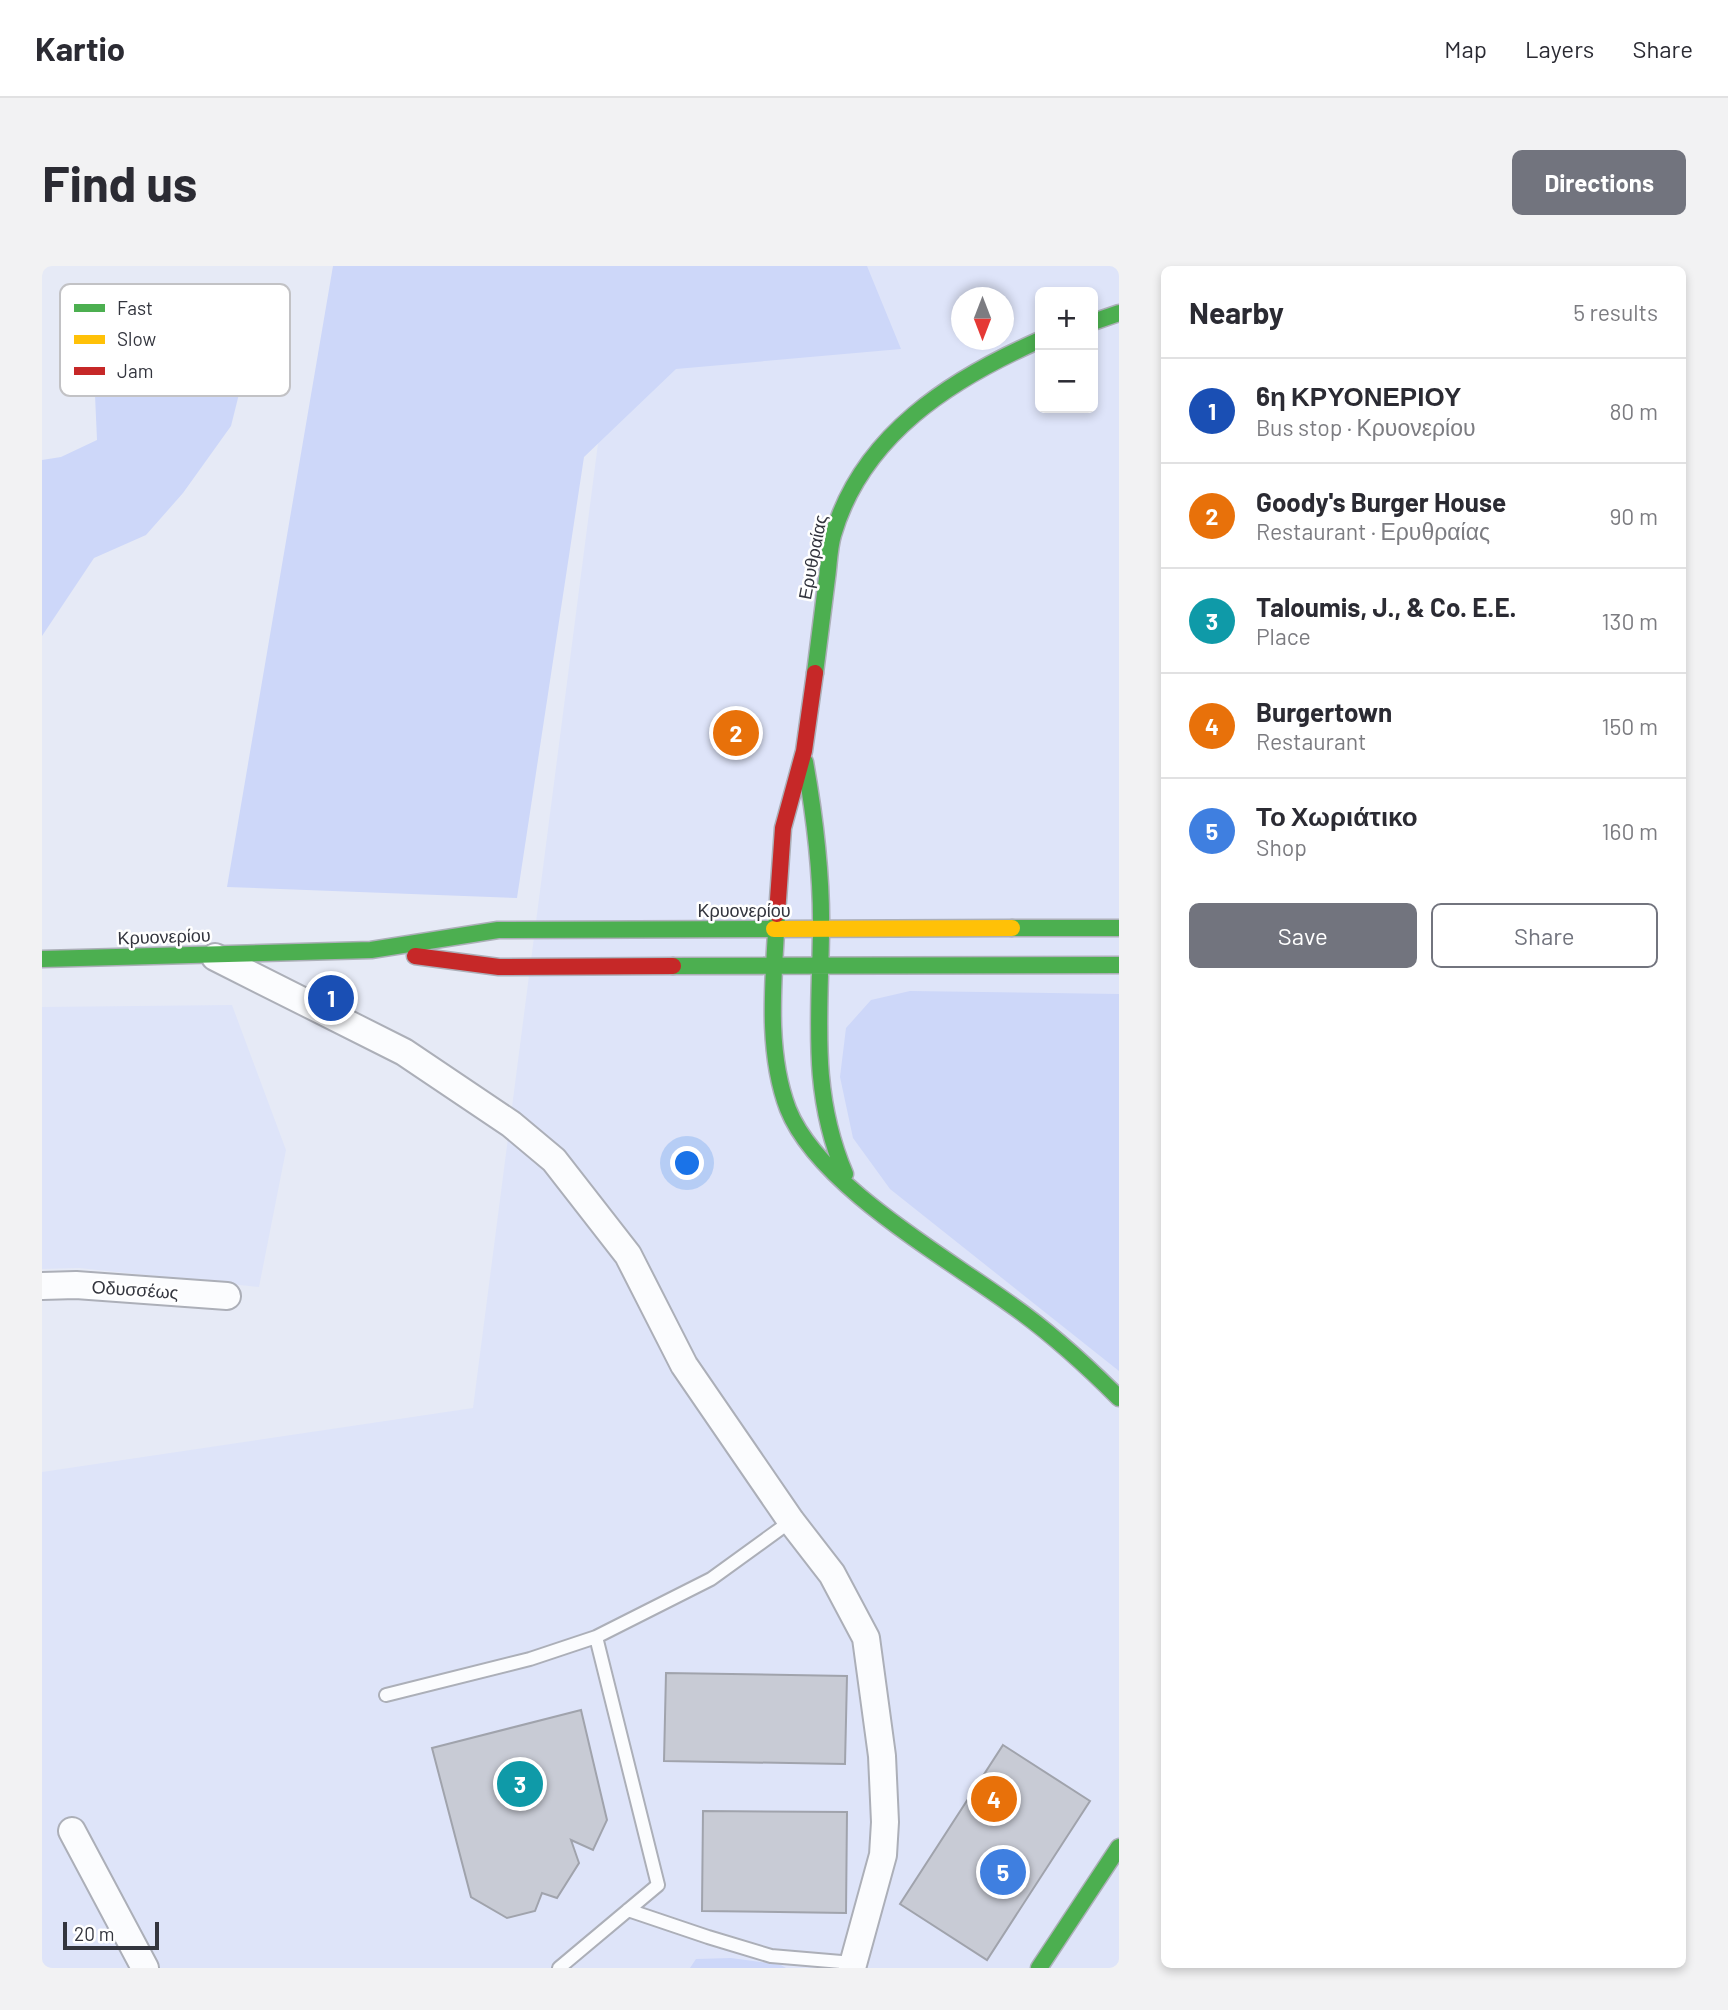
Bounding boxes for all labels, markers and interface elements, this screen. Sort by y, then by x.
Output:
text: Kartio [35,28,125,68]
text: Map [1444,34,1487,63]
text: Layers [1525,34,1594,63]
text: Share [1632,34,1693,63]
button: Directions [1512,150,1686,215]
text: Find us [42,153,197,212]
legend [60,284,290,396]
north arrow [951,287,1014,350]
map controls [1035,287,1098,413]
button: + [1035,287,1098,350]
text: Nearby [1189,294,1284,330]
text: Fast [117,296,153,319]
text: 5 results [1573,298,1658,326]
text: Slow [117,327,156,350]
button: − [1035,350,1098,413]
text: Jam [117,359,153,382]
text: 6η ΚΡΥΟΝΕΡΙΟΥ [1256,380,1461,411]
text: 1 [1208,397,1216,425]
text: 80 m [1609,397,1658,425]
text: Bus stop · Κρυονερίου [1256,413,1476,441]
text: Goody's Burger House [1256,486,1506,517]
text: 2 [1206,502,1218,530]
text: 90 m [1609,502,1658,530]
street label: Ερυθραίας [793,512,831,601]
text: Restaurant · Ερυθραίας [1256,517,1490,545]
text: Taloumis, J., & Co. E.E. [1256,591,1517,622]
text: 3 [1206,607,1218,635]
text: 130 m [1601,607,1658,635]
text: Place [1256,622,1311,650]
text: Burgertown [1256,696,1392,727]
pin: 2 [713,707,759,759]
text: 4 [1205,712,1219,740]
text: 150 m [1602,712,1658,740]
text: Restaurant [1256,727,1366,755]
text: Το Χωριάτικο [1256,800,1418,831]
text: 5 [1206,817,1218,845]
text: 160 m [1601,817,1658,845]
text: Shop [1256,833,1307,861]
street label: Κρυονερίου [697,899,791,921]
button: Save [1189,903,1417,968]
button: Share [1431,903,1658,968]
street label: Κρυονερίου [117,923,211,949]
pin: 1 [308,972,354,1024]
your location [670,1146,704,1180]
street label: Οδυσσέως [91,1275,179,1303]
pin: 3 [497,1758,543,1810]
pin: 4 [971,1773,1017,1825]
pin: 5 [980,1846,1026,1898]
scale bar [63,1919,159,1951]
text: 20 m [74,1922,114,1945]

